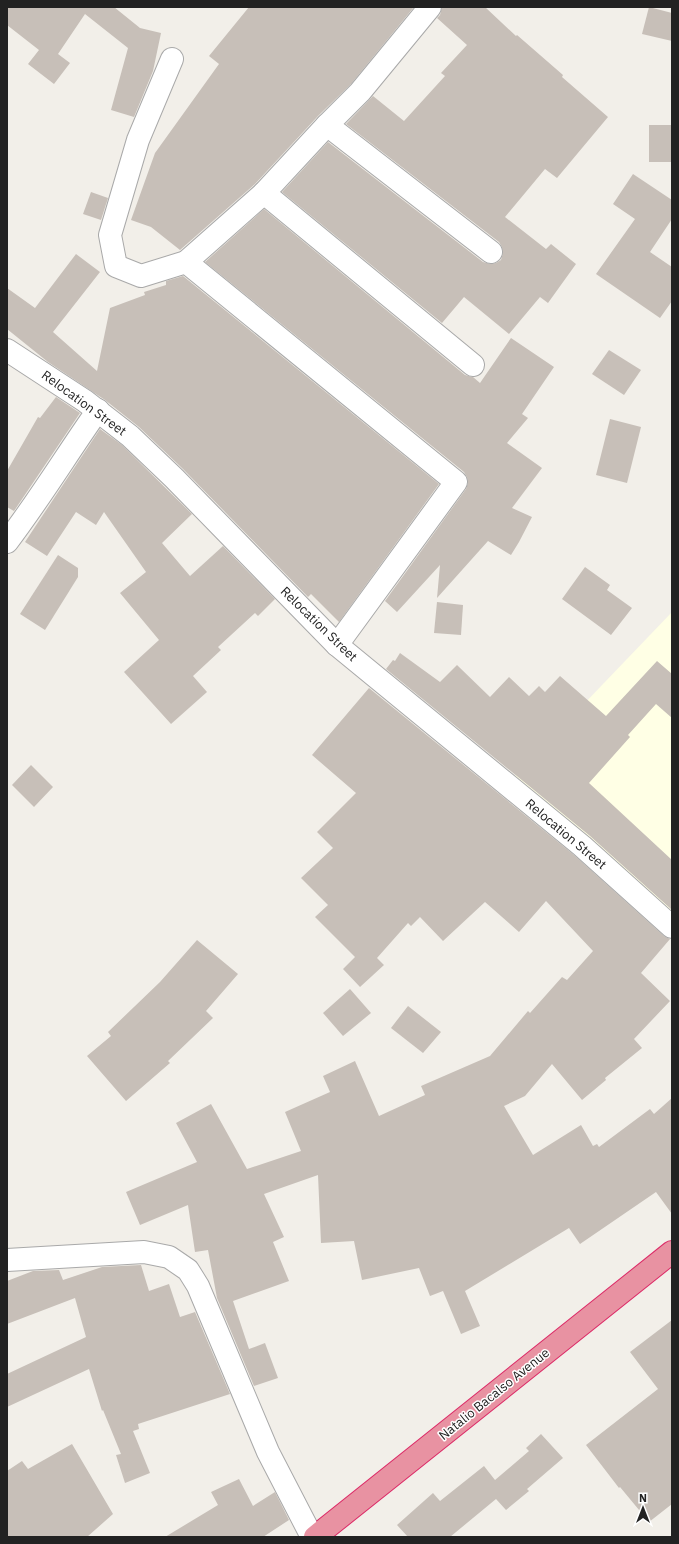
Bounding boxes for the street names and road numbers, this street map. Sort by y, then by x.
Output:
street label: Relocation Street [38,367,130,439]
street label: Relocation Street [277,583,361,665]
street label: Relocation Street [522,795,610,873]
street label: Natalio Bacalso Avenue [435,1344,553,1444]

